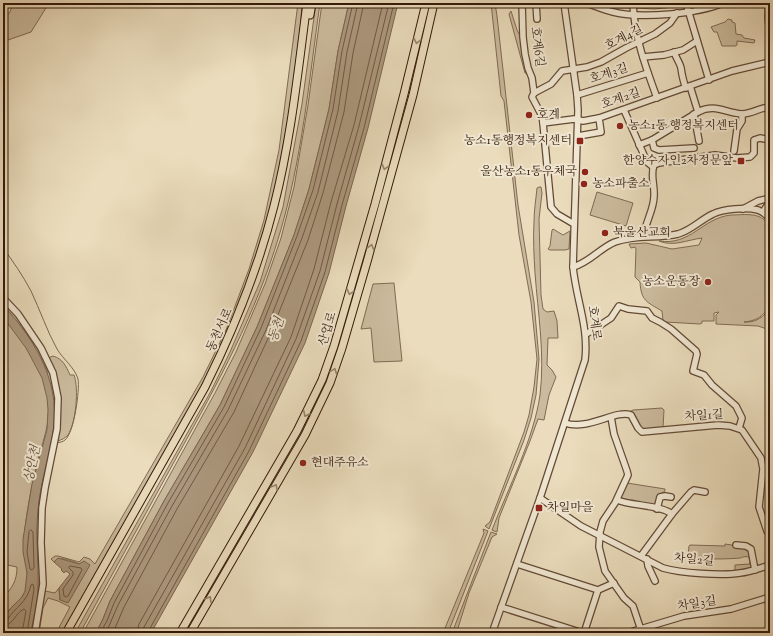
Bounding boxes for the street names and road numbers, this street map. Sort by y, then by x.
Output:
street label: 호계4길 [602,20,646,56]
street label: 호계6길 [525,26,549,68]
street label: 호계3길 [587,59,631,89]
street label: 호계2길 [599,84,643,114]
street label: 동천서로 [202,305,238,355]
street label: 호계로 [583,305,605,342]
street label: 산업로 [314,309,342,348]
street label: 차일1길 [684,406,724,426]
street label: 차일2길 [673,549,715,571]
street label: 차일3길 [676,592,718,616]

